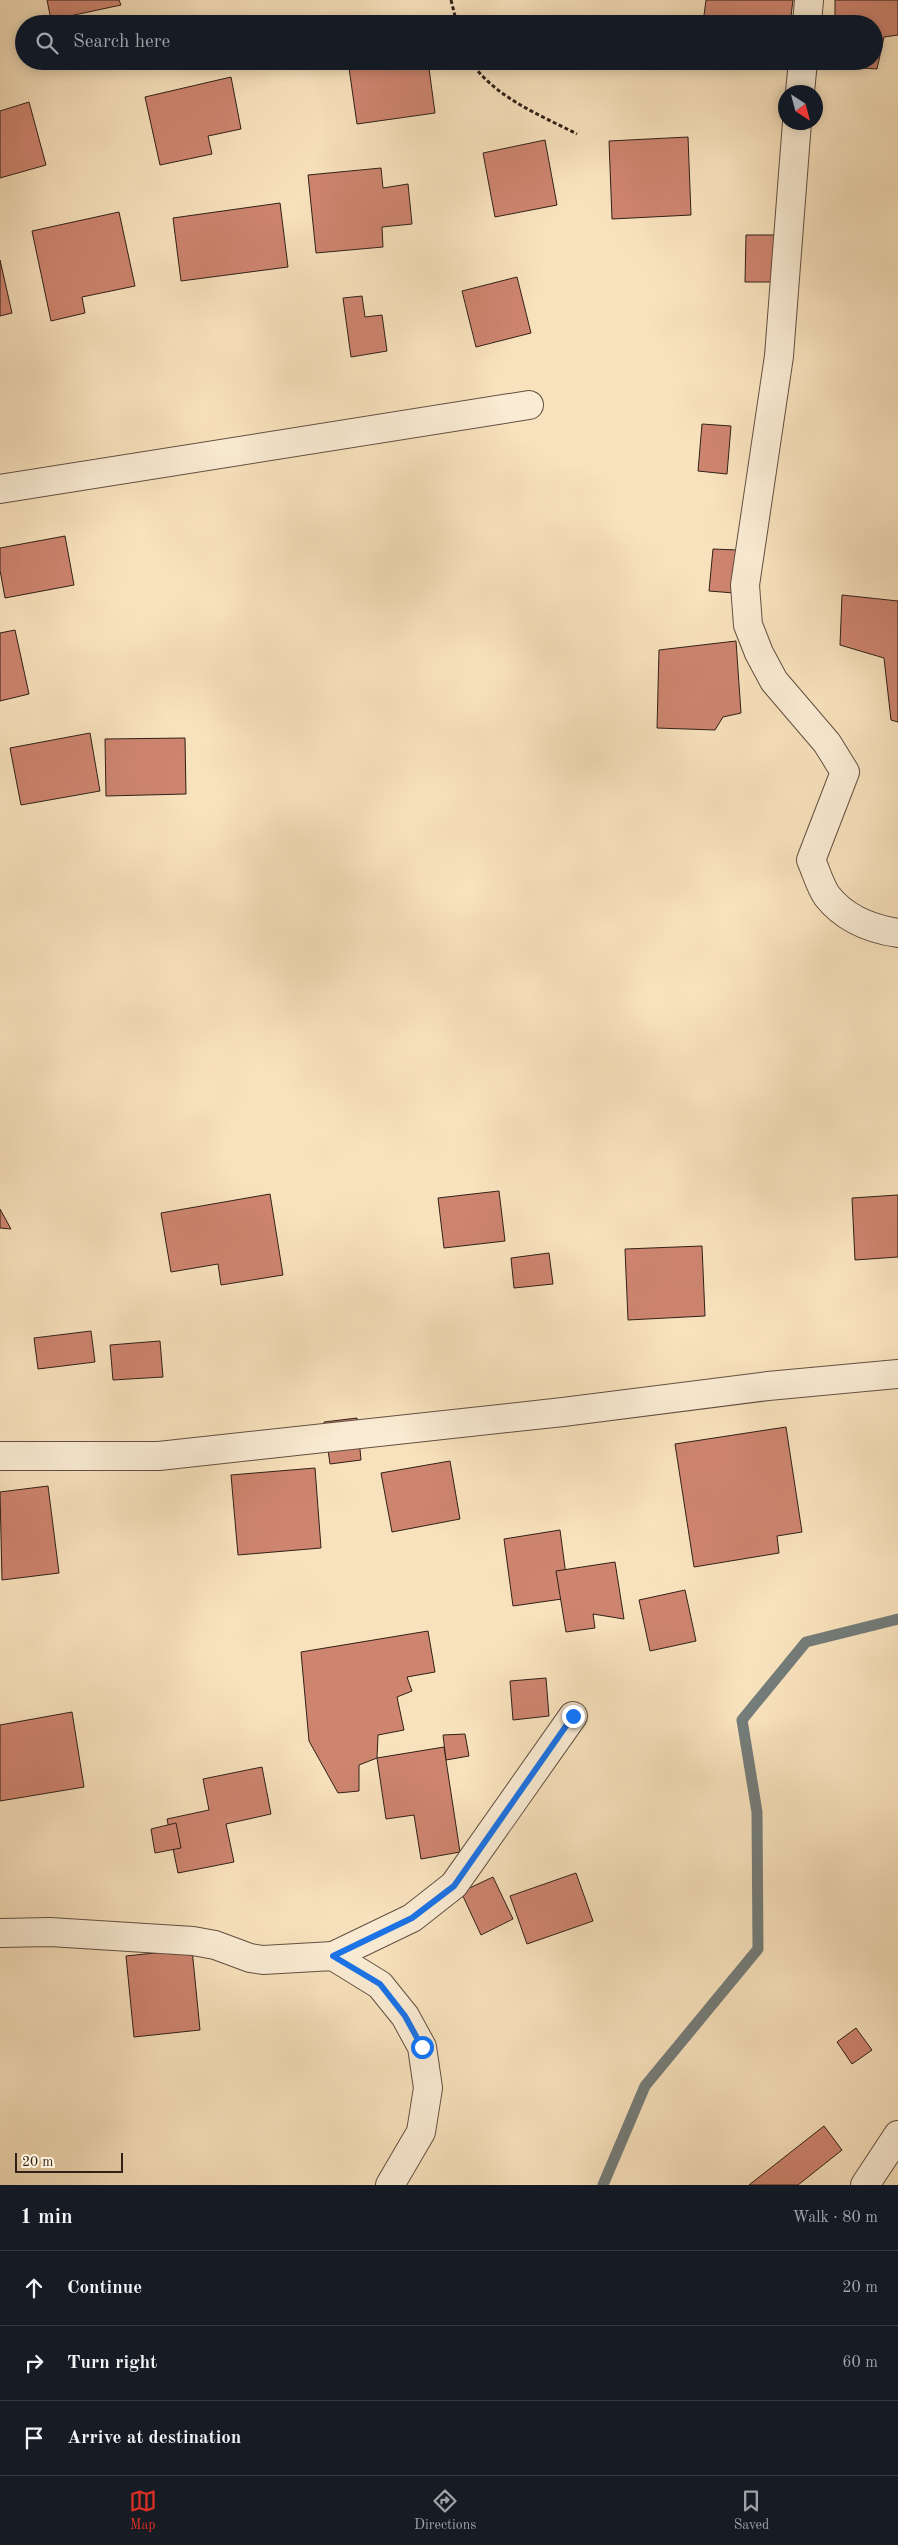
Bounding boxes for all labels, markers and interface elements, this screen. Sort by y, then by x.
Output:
search box [15,15,883,70]
icon: search [33,29,61,57]
text: Search here [73,33,170,52]
north arrow [778,85,823,130]
route end [562,1705,585,1728]
route start [411,2036,434,2059]
scale bar [15,2150,122,2173]
text: 20 m [22,2155,53,2169]
text: 1 min [20,2207,73,2228]
text: Walk · 80 m [792,2210,878,2226]
icon: ahead [20,2274,48,2302]
text: Continue [67,2279,142,2298]
text: 20 m [842,2280,878,2296]
icon: right [20,2349,48,2377]
text: Turn right [67,2354,157,2373]
text: 60 m [842,2355,878,2371]
icon: arrive [20,2424,48,2452]
text: Arrive at destination [67,2429,241,2448]
tab: Map [129,2487,157,2534]
tab: Directions [414,2487,476,2534]
tab: Saved [734,2487,769,2534]

